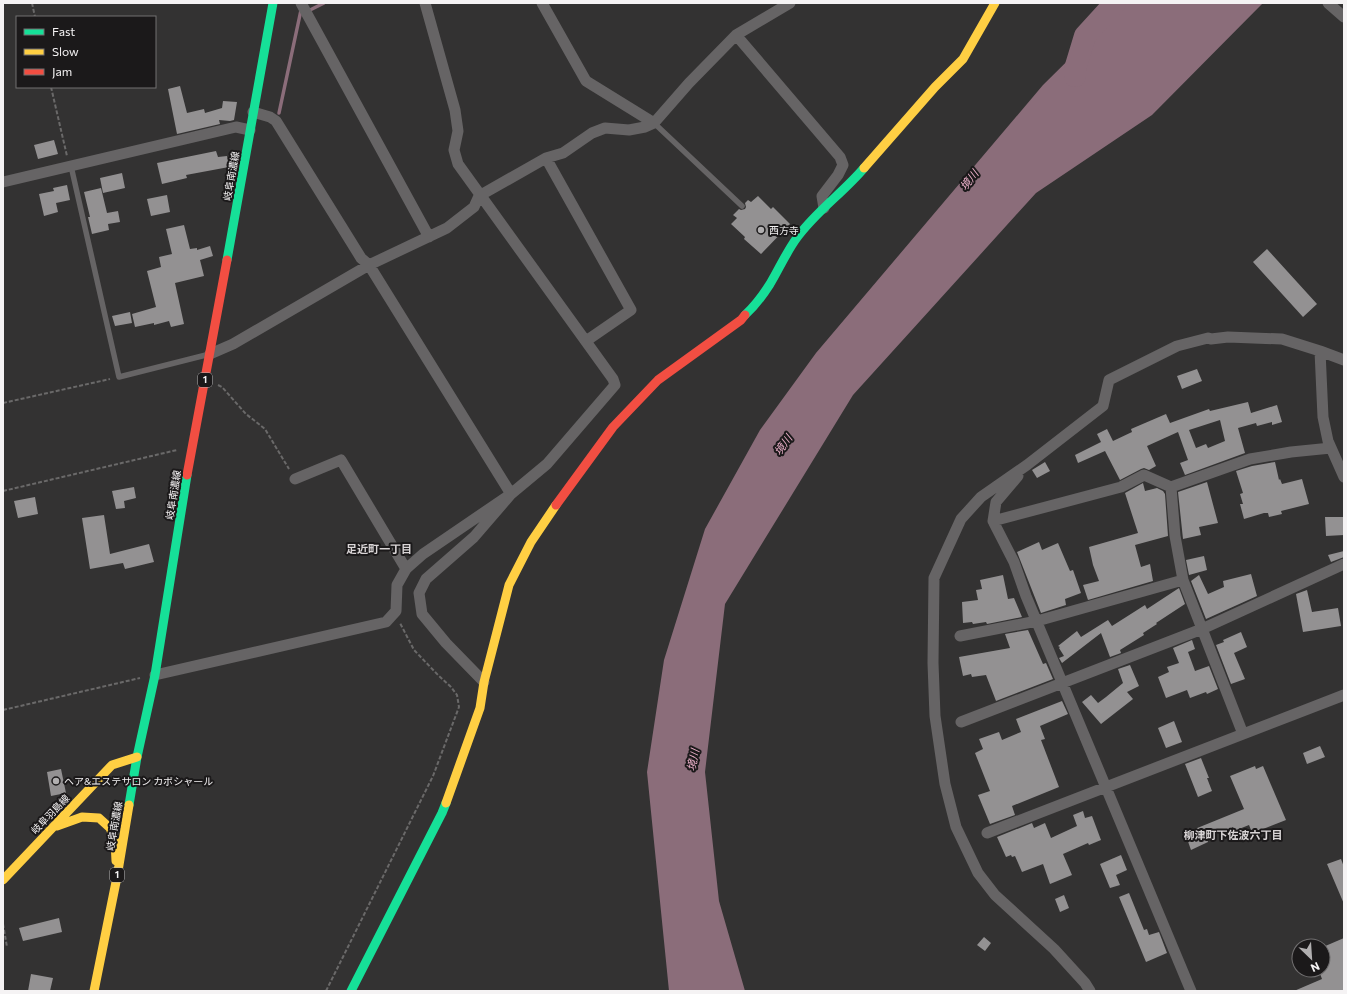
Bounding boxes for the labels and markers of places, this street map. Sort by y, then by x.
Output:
place label: 西方寺 [769,224,799,236]
marker: 西方寺 [756,225,766,235]
place label: ヘア&エステサロン カポシャール [64,775,213,787]
marker: ヘア&エステサロン カポシャール [51,776,61,786]

